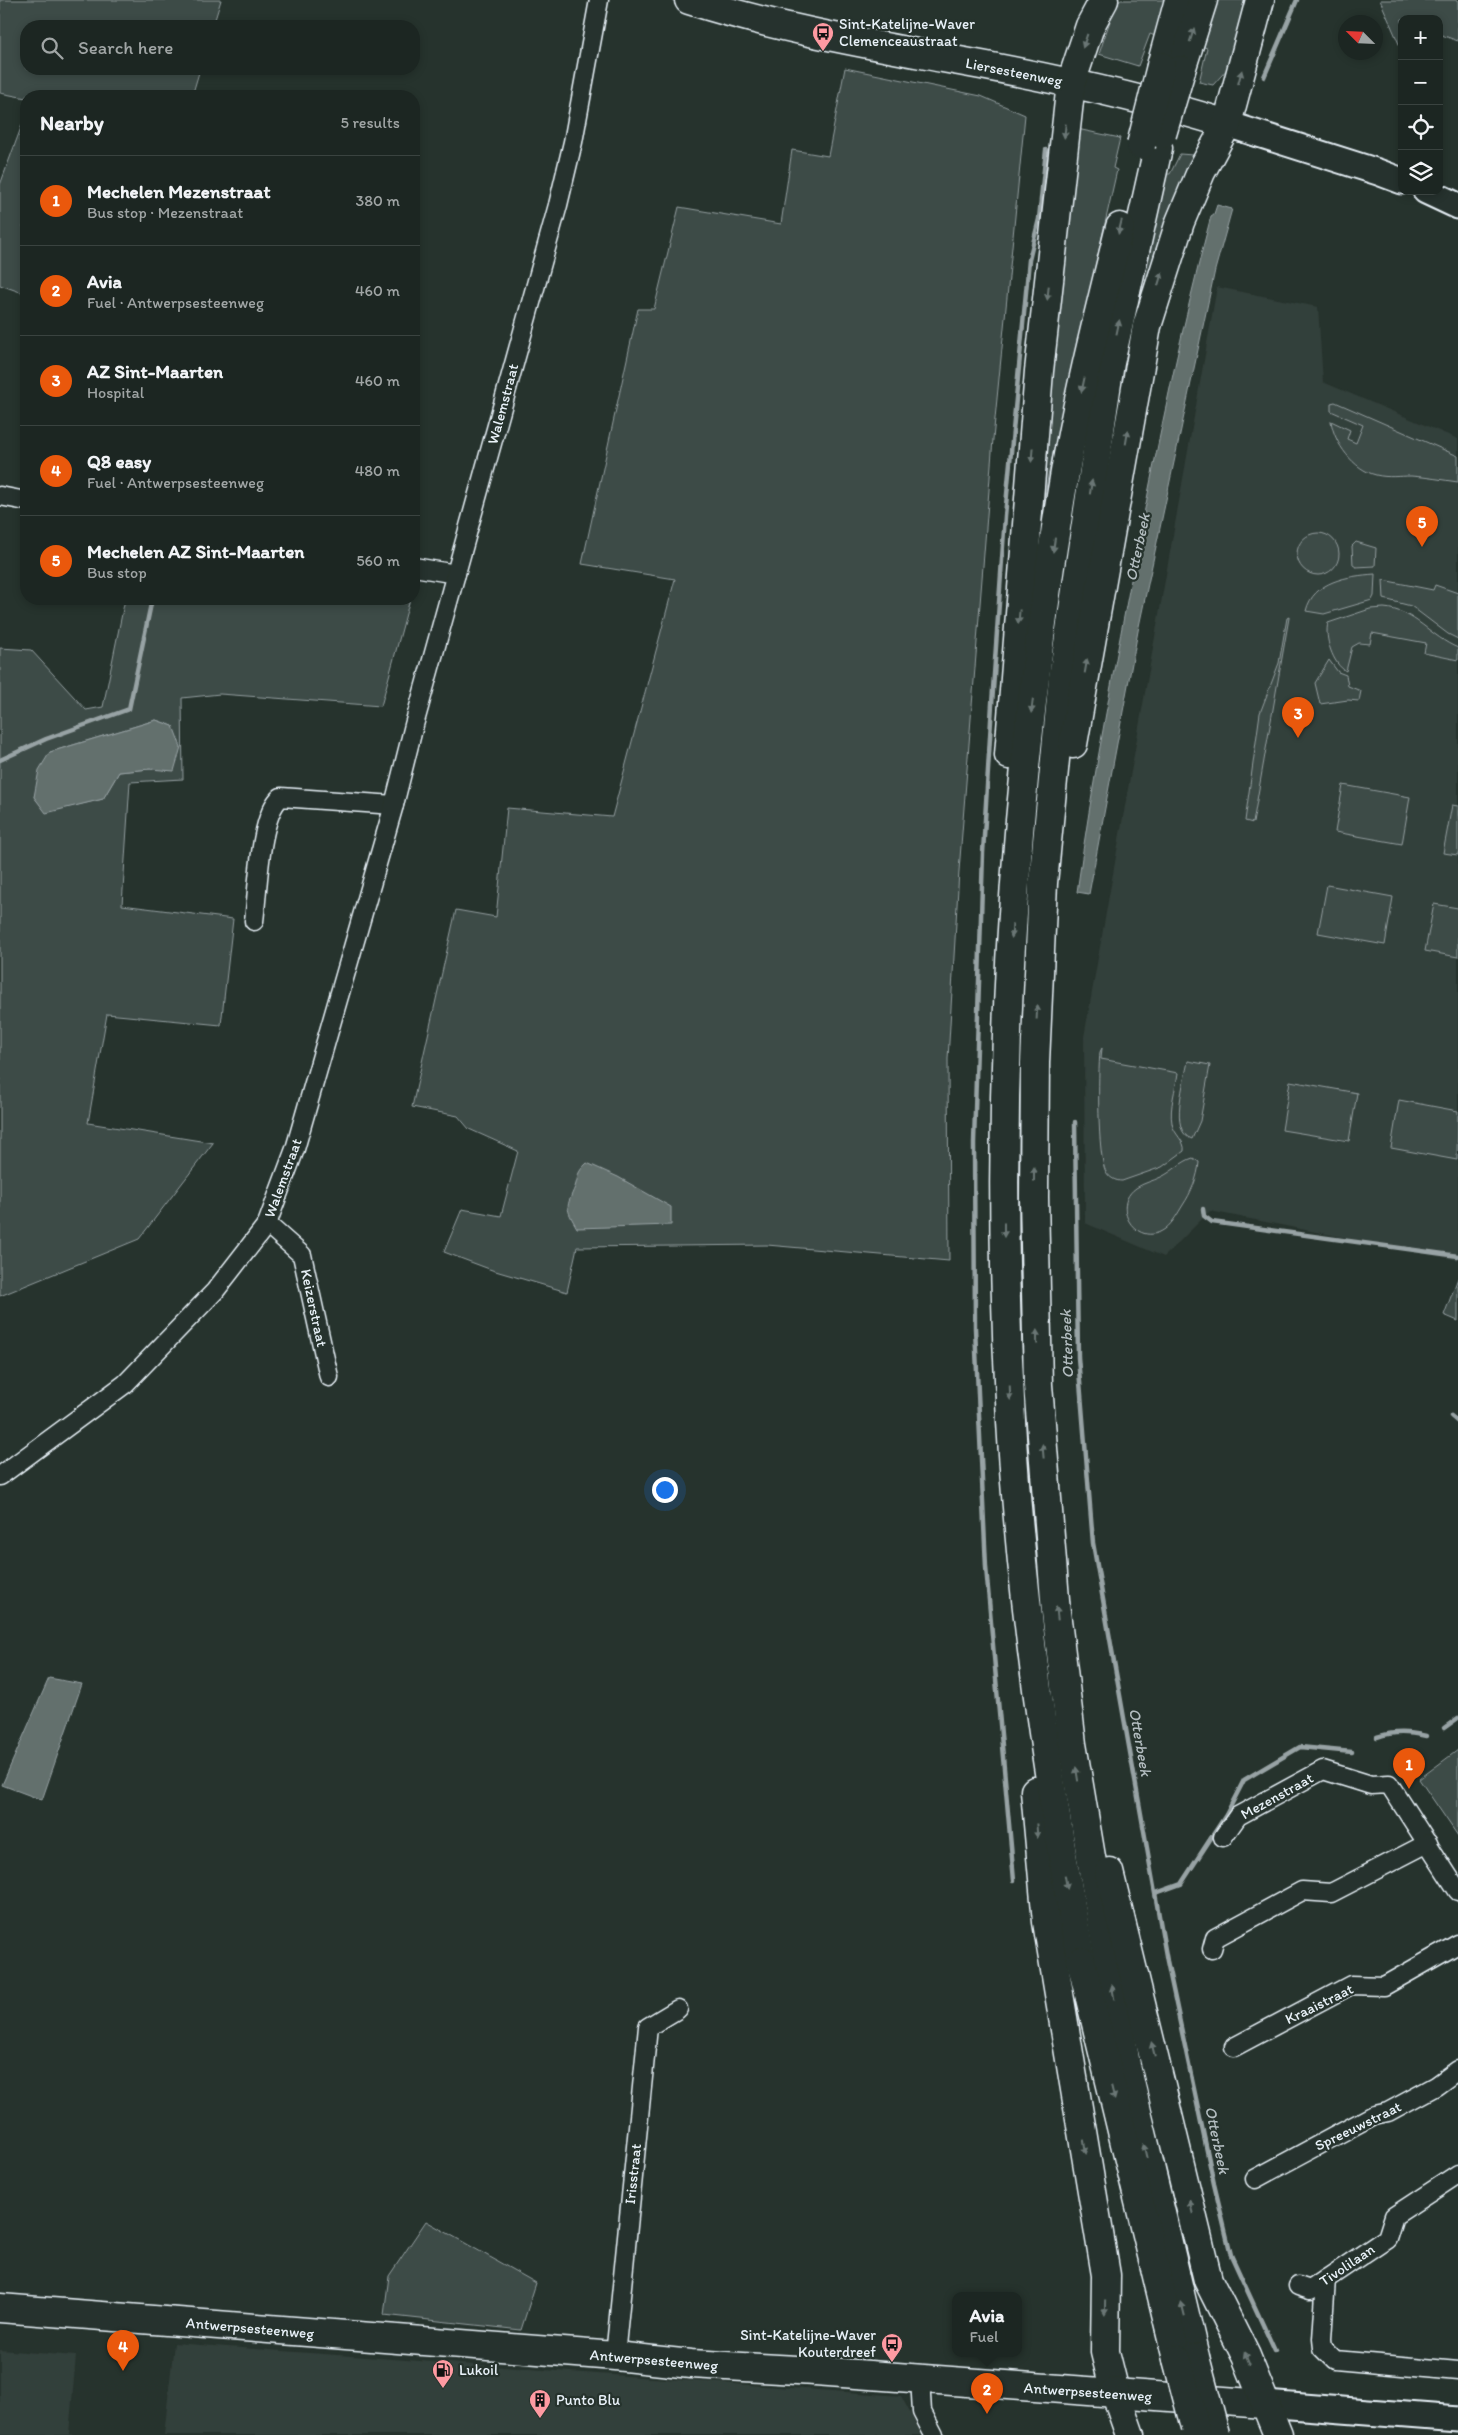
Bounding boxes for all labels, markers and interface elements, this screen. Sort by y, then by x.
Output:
place label: Sint-Katelijne-Waver Clemenceaustraat [839,15,975,50]
north arrow [1338,15,1383,60]
map controls [1398,15,1443,195]
button: + [1398,15,1443,60]
search box [20,20,420,75]
bus stop icon: Sint-Katelijne-Waver Clemenceaustraat [811,21,835,52]
one-way arrow [1188,27,1196,42]
one-way arrow [1081,33,1089,48]
icon: search [38,34,66,62]
text: Search here [78,36,173,59]
street label: Liersesteenweg [964,54,1064,90]
button: − [1398,60,1443,105]
one-way arrow [1236,69,1244,84]
button: locate [1398,105,1443,150]
text: Nearby [40,110,104,135]
text: 5 results [340,113,400,132]
one-way arrow [1061,124,1069,140]
button: layers [1398,150,1443,195]
text: Mechelen Mezenstraat [87,180,271,203]
text: 1 [52,191,60,210]
text: 380 m [356,191,400,210]
text: Bus stop · Mezenstraat [87,203,243,222]
one-way arrow [1116,219,1124,234]
text: Avia [87,270,122,293]
one-way arrow [1157,272,1165,287]
text: 2 [52,281,60,300]
text: 460 m [355,281,400,300]
one-way arrow [1044,285,1052,301]
text: Fuel · Antwerpsesteenweg [87,293,264,312]
one-way arrow [1114,319,1122,335]
text: AZ Sint-Maarten [87,360,223,383]
street label: Walemstraat [484,361,523,446]
text: 3 [52,371,60,390]
text: 460 m [355,371,400,390]
one-way arrow [1079,377,1087,392]
text: Hospital [87,383,144,402]
one-way arrow [1123,428,1131,444]
one-way arrow [1028,447,1036,463]
text: Q8 easy [87,450,151,473]
text: 4 [51,461,61,480]
text: 480 m [355,461,400,480]
text: Fuel · Antwerpsesteenweg [87,473,264,492]
one-way arrow [1087,479,1095,495]
pin: 5 [1406,506,1438,547]
water label: Otterbeek [1121,511,1154,583]
one-way arrow [1050,537,1058,553]
text: Mechelen AZ Sint-Maarten [87,540,304,563]
text: 5 [52,551,60,570]
text: 560 m [356,551,400,570]
text: Bus stop [87,563,147,582]
one-way arrow [1015,609,1023,625]
one-way arrow [1083,657,1091,673]
pin: 3 [1282,697,1314,738]
one-way arrow [1028,698,1036,714]
one-way arrow [1008,924,1016,940]
one-way arrow [1033,1003,1041,1019]
street label: Walemstraat [260,1136,306,1220]
one-way arrow [1030,1166,1038,1182]
one-way arrow [1000,1223,1008,1239]
street label: Keizerstraat [297,1267,331,1349]
water label: Otterbeek [1056,1309,1077,1379]
one-way arrow [1033,1328,1041,1344]
one-way arrow [1006,1385,1014,1401]
one-way arrow [1039,1443,1047,1459]
your location [652,1477,678,1503]
one-way arrow [1053,1605,1061,1621]
water label: Otterbeek [1125,1707,1156,1778]
pin: 1 [1393,1748,1425,1789]
one-way arrow [1073,1766,1081,1782]
street label: Mezenstraat [1238,1769,1317,1823]
one-way arrow [1034,1823,1042,1839]
one-way arrow [1063,1875,1071,1891]
street label: Kraaistraat [1282,1980,1356,2028]
one-way arrow [1109,1984,1117,2000]
one-way arrow [1149,2041,1157,2056]
one-way arrow [1109,2086,1117,2101]
street label: Spreeuwstraat [1312,2097,1404,2155]
water label: Otterbeek [1201,2104,1234,2176]
one-way arrow [1082,2139,1090,2155]
street label: Irisstraat [621,2142,645,2205]
one-way arrow [1141,2144,1149,2159]
one-way arrow [1187,2199,1195,2214]
street label: Tivolilaan [1316,2240,1378,2290]
popup [952,2292,1022,2357]
one-way arrow [1101,2300,1109,2316]
one-way arrow [1179,2302,1187,2317]
text: Avia [970,2304,1004,2327]
street label: Antwerpsesteenweg [185,2313,315,2343]
place label: Sint-Katelijne-Waver Kouterdreef [740,2326,876,2361]
text: Fuel [970,2327,999,2346]
pin: 4 [107,2330,139,2371]
bus stop icon: Sint-Katelijne-Waver Kouterdreef [880,2332,904,2363]
street label: Antwerpsesteenweg [589,2345,719,2375]
one-way arrow [1243,2350,1251,2365]
fuel station icon: Lukoil [431,2358,455,2389]
place label: Lukoil [459,2361,499,2379]
pin: 2 [971,2373,1003,2414]
street label: Antwerpsesteenweg [1023,2379,1153,2405]
building icon: Punto Blu [528,2388,552,2419]
place label: Punto Blu [556,2391,621,2409]

